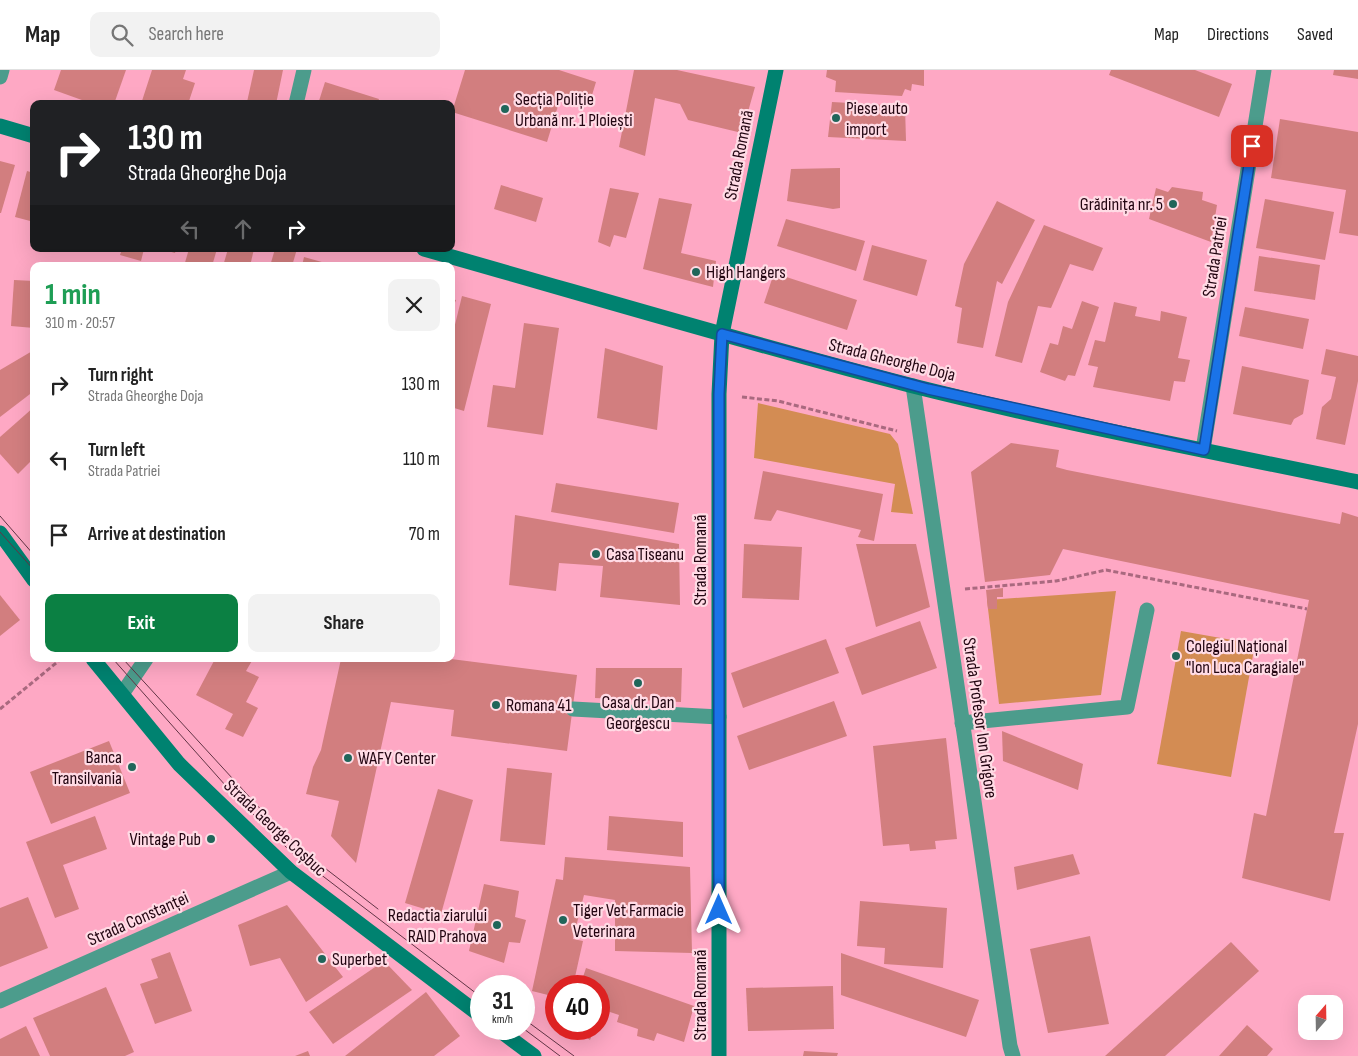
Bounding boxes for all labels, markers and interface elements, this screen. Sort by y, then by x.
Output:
search box [90,12,440,57]
text: Map [25,20,60,49]
icon: search [108,21,136,49]
text: Search here [148,23,224,46]
text: Map [1154,24,1179,45]
text: Directions [1207,24,1269,45]
text: Saved [1297,24,1333,45]
place label: Secția Poliție Urbană nr. 1 Ploiești [515,89,633,131]
place label: Piese auto import [846,98,908,140]
marker: Secția Poliție Urbană nr. 1 Ploiești [499,103,511,115]
street label: Strada Romană [720,108,758,202]
marker: Piese auto import [830,112,842,124]
text: 130 m [128,117,203,160]
icon: right [45,120,110,185]
pin [1231,125,1273,167]
icon: arrive [1238,132,1266,160]
text: Strada Gheorghe Doja [128,160,287,187]
place label: Grădinița nr. 5 [1080,194,1163,215]
marker: Grădinița nr. 5 [1167,198,1179,210]
icon: left [176,215,204,243]
icon: ahead [229,215,257,243]
icon: right [282,215,310,243]
street label: Strada Patriei [1198,215,1232,299]
place label: High Hangers [706,262,786,283]
marker: High Hangers [690,266,702,278]
text: 1 min [45,277,101,313]
button: close [388,279,440,331]
text: 310 m · 20:57 [45,314,115,333]
street label: Strada Gheorghe Doja [826,334,958,386]
text: Turn right [88,364,153,387]
icon: right [45,371,73,399]
text: 130 m [402,373,440,396]
text: Strada Gheorghe Doja [88,387,203,406]
text: Turn left [88,439,145,462]
icon: left [45,446,73,474]
text: 110 m [403,448,440,471]
text: Strada Patriei [88,462,160,481]
street label: Strada Romană [690,514,711,606]
icon: arrive [45,521,73,549]
text: Arrive at destination [88,523,226,546]
text: 70 m [409,523,440,546]
place label: Casa Tiseanu [606,544,684,565]
marker: Casa Tiseanu [590,548,602,560]
button: Exit [45,594,238,652]
button: Share [248,594,440,652]
street label: Strada Profesor Ion Grigore [958,636,1002,800]
place label: Colegiul Național "Ion Luca Caragiale" [1186,636,1304,678]
marker: Colegiul Național "Ion Luca Caragiale" [1170,650,1182,662]
marker: Casa dr. Dan Georgescu [632,677,644,689]
place label: Casa dr. Dan Georgescu [602,692,674,734]
place label: Romana 41 [506,695,572,716]
marker: Romana 41 [490,699,502,711]
place label: Banca Transilvania [52,747,122,789]
place label: WAFY Center [358,748,436,769]
marker: WAFY Center [342,752,354,764]
marker: Banca Transilvania [126,761,138,773]
street label: Strada George Coșbuc [219,775,331,881]
place label: Vintage Pub [130,829,201,850]
marker: Vintage Pub [205,833,217,845]
position arrow [692,883,744,935]
street label: Strada Constanței [84,887,192,951]
place label: Tiger Vet Farmacie Veterinara [573,900,684,942]
place label: Redactia ziarului RAID Prahova [388,905,487,947]
marker: Tiger Vet Farmacie Veterinara [557,914,569,926]
marker: Redactia ziarului RAID Prahova [491,919,503,931]
place label: Superbet [332,949,388,970]
street label: Strada Romană [690,949,711,1041]
marker: Superbet [316,953,328,965]
speed limit sign: 40 [545,975,610,1040]
text: 31 [492,986,513,1017]
north arrow [1298,995,1342,1040]
map controls [1298,995,1343,1040]
text: km/h [492,1012,513,1027]

